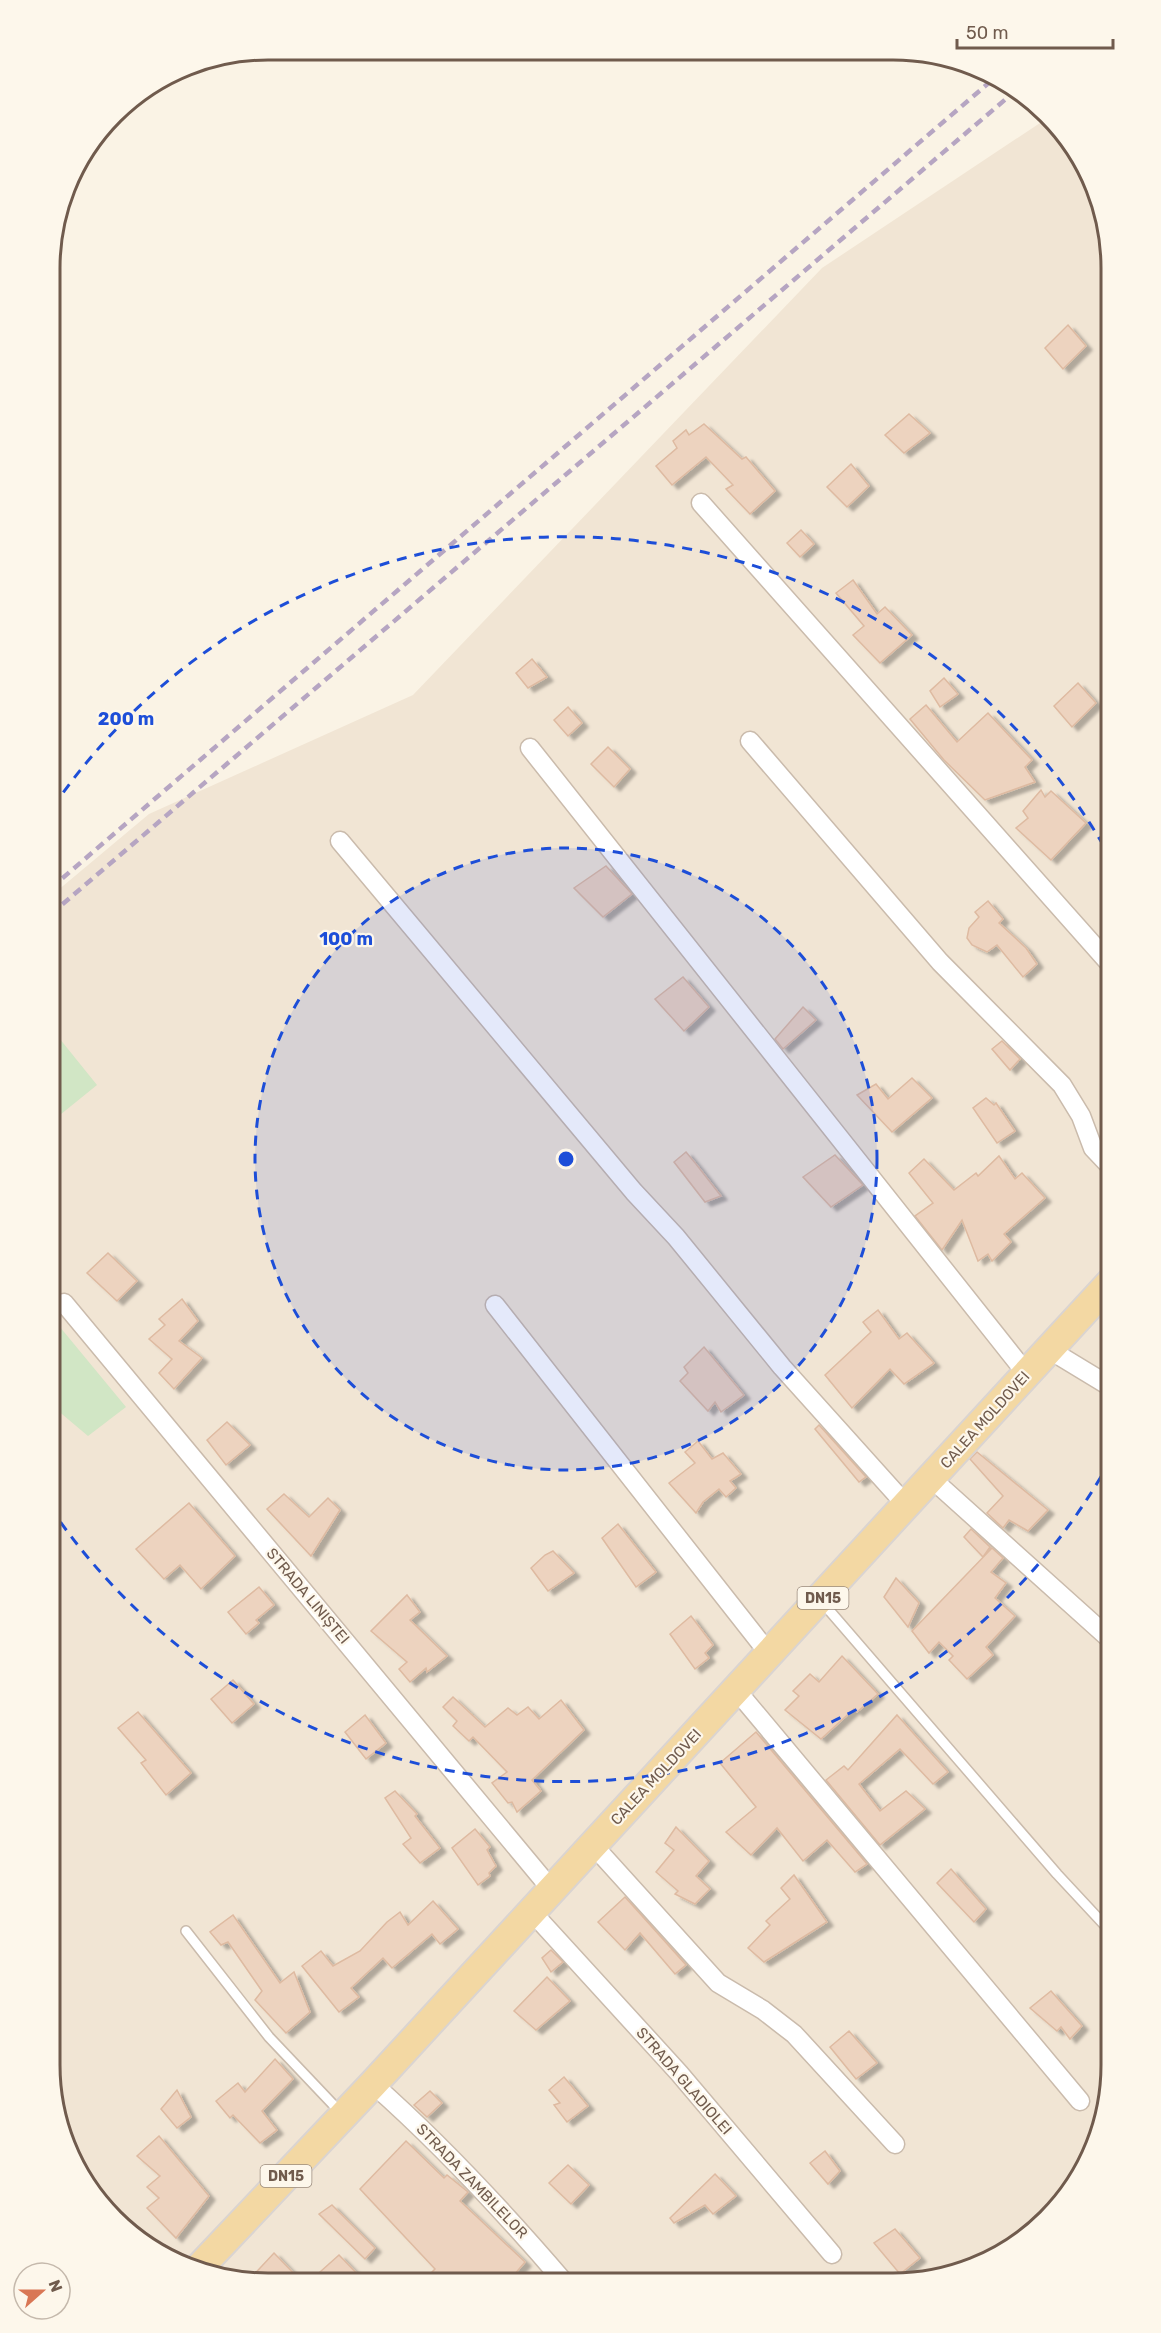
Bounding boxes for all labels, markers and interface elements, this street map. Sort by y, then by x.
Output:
scale bar [957,12,1113,50]
text: 50 m [966,22,1009,44]
text: 200 m [98,708,154,730]
text: 100 m [319,928,373,950]
centre of rings [556,1149,576,1169]
street label: CALEA MOLDOVEI [937,1368,1033,1472]
street label: STRADA LINIȘTEI [263,1544,353,1648]
road number: DN15 [798,1587,848,1609]
street label: CALEA MOLDOVEI [607,1725,705,1829]
street label: STRADA GLADIOLEI [633,2024,735,2138]
street label: STRADA ZAMBILELOR [413,2120,531,2242]
road number: DN15 [260,2165,312,2187]
north arrow [12,2261,72,2321]
text: N [45,2277,66,2295]

